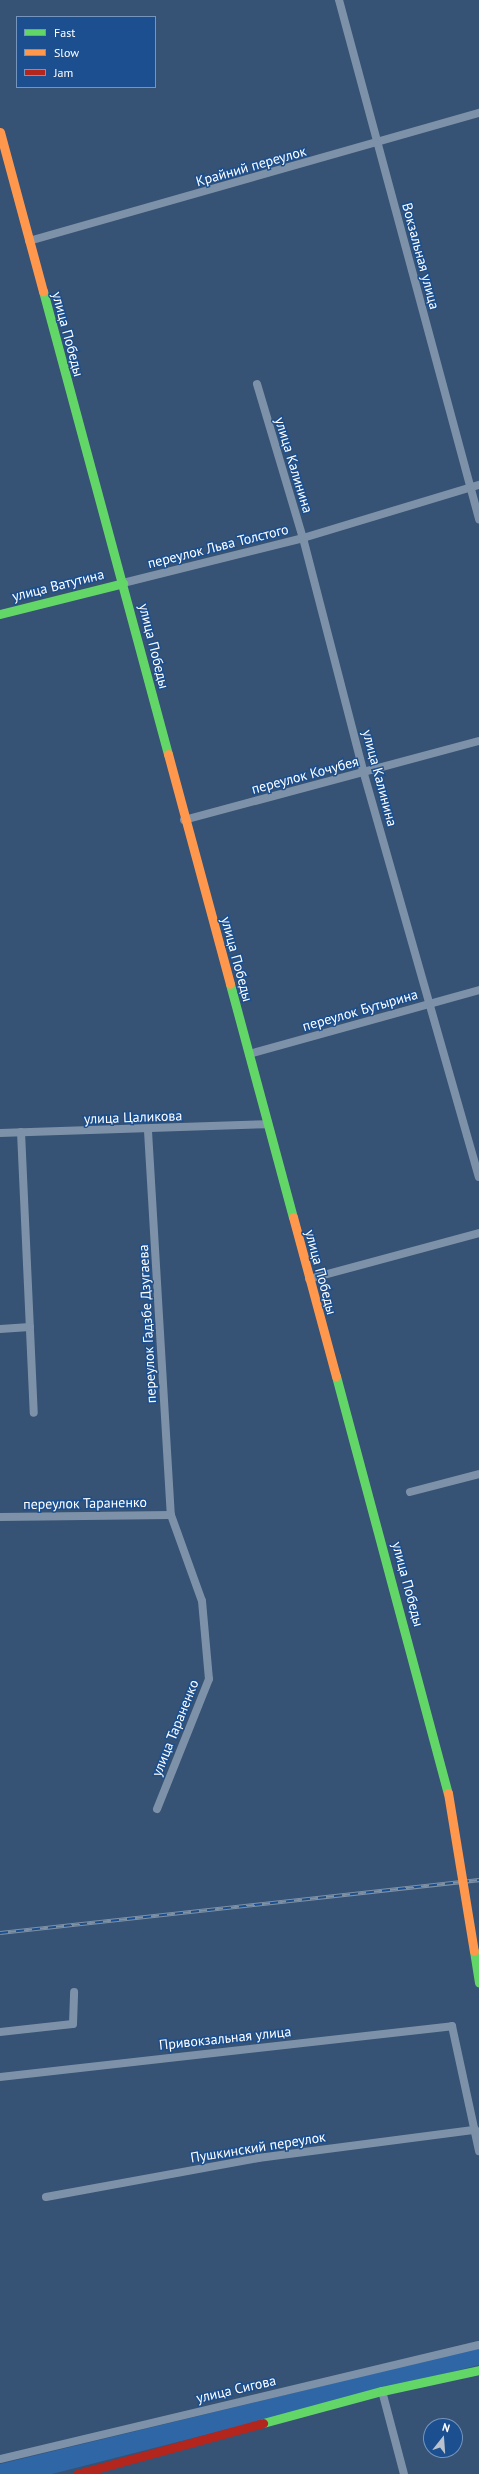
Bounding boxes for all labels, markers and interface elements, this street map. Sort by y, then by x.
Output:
legend [16,16,156,88]
text: Fast [54,25,75,40]
text: Slow [54,45,79,60]
text: Jam [54,65,73,80]
street label: Крайний переулок [194,142,308,190]
street label: Вокзальная улица [399,201,443,311]
street label: улица Победы [49,290,87,378]
street label: улица Калинина [271,415,317,515]
street label: переулок Льва Толстого [146,520,290,572]
street label: улица Ватутина [10,565,106,605]
street label: улица Победы [135,602,173,690]
street label: улица Калинина [359,728,401,828]
street label: переулок Кочубея [250,753,360,797]
street label: улица Победы [218,915,256,1003]
street label: переулок Бутырина [300,986,420,1034]
street label: улица Цаликова [83,1107,183,1127]
street label: улица Победы [302,1228,340,1316]
street label: переулок Гадзбе Дзугаева [134,1244,160,1404]
street label: переулок Тараненко [23,1494,147,1512]
street label: улица Победы [389,1540,427,1628]
street label: улица Тараненко [148,1677,202,1779]
street label: Привокзальная улица [158,2023,292,2053]
street label: Пушкинский переулок [189,2128,327,2166]
street label: улица Сигова [194,2372,278,2406]
north arrow [423,2418,463,2458]
text: N [441,2420,452,2435]

